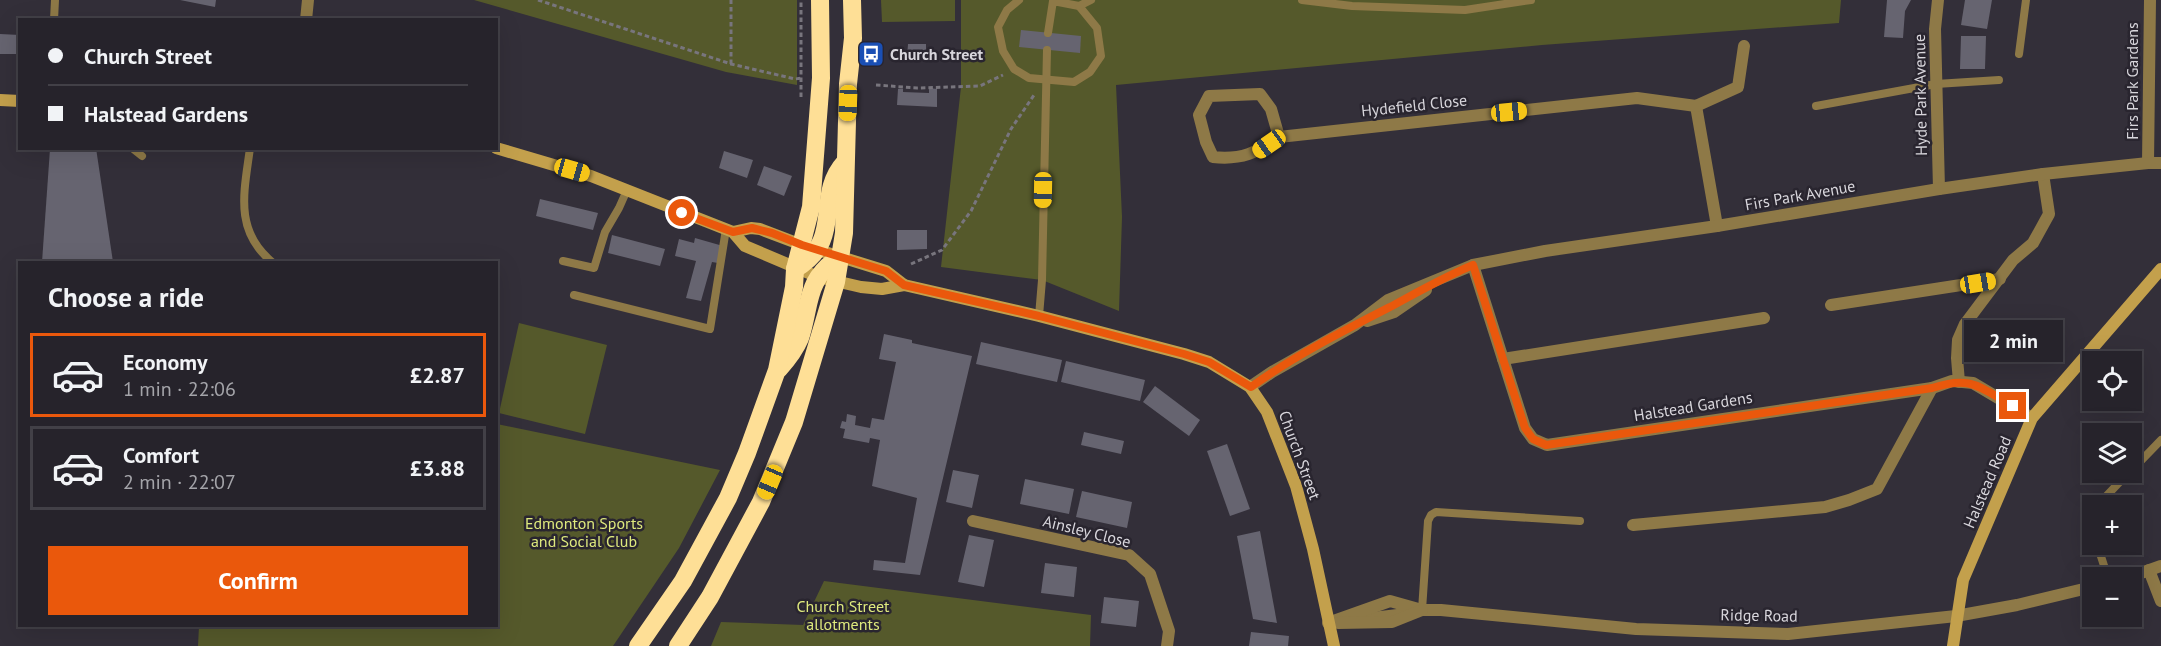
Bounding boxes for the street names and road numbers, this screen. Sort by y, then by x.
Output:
street label: Firs Park Gardens [2122,22,2142,140]
street label: Hyde Park Avenue [1909,34,1931,156]
street label: Hydefield Close [1360,89,1468,121]
street label: Firs Park Avenue [1743,175,1857,215]
street label: Halstead Gardens [1632,387,1754,425]
street label: Church Street [1275,408,1326,503]
street label: Halstead Road [1959,433,2015,531]
street label: Ainsley Close [1041,510,1133,552]
street label: Ridge Road [1720,604,1798,626]

